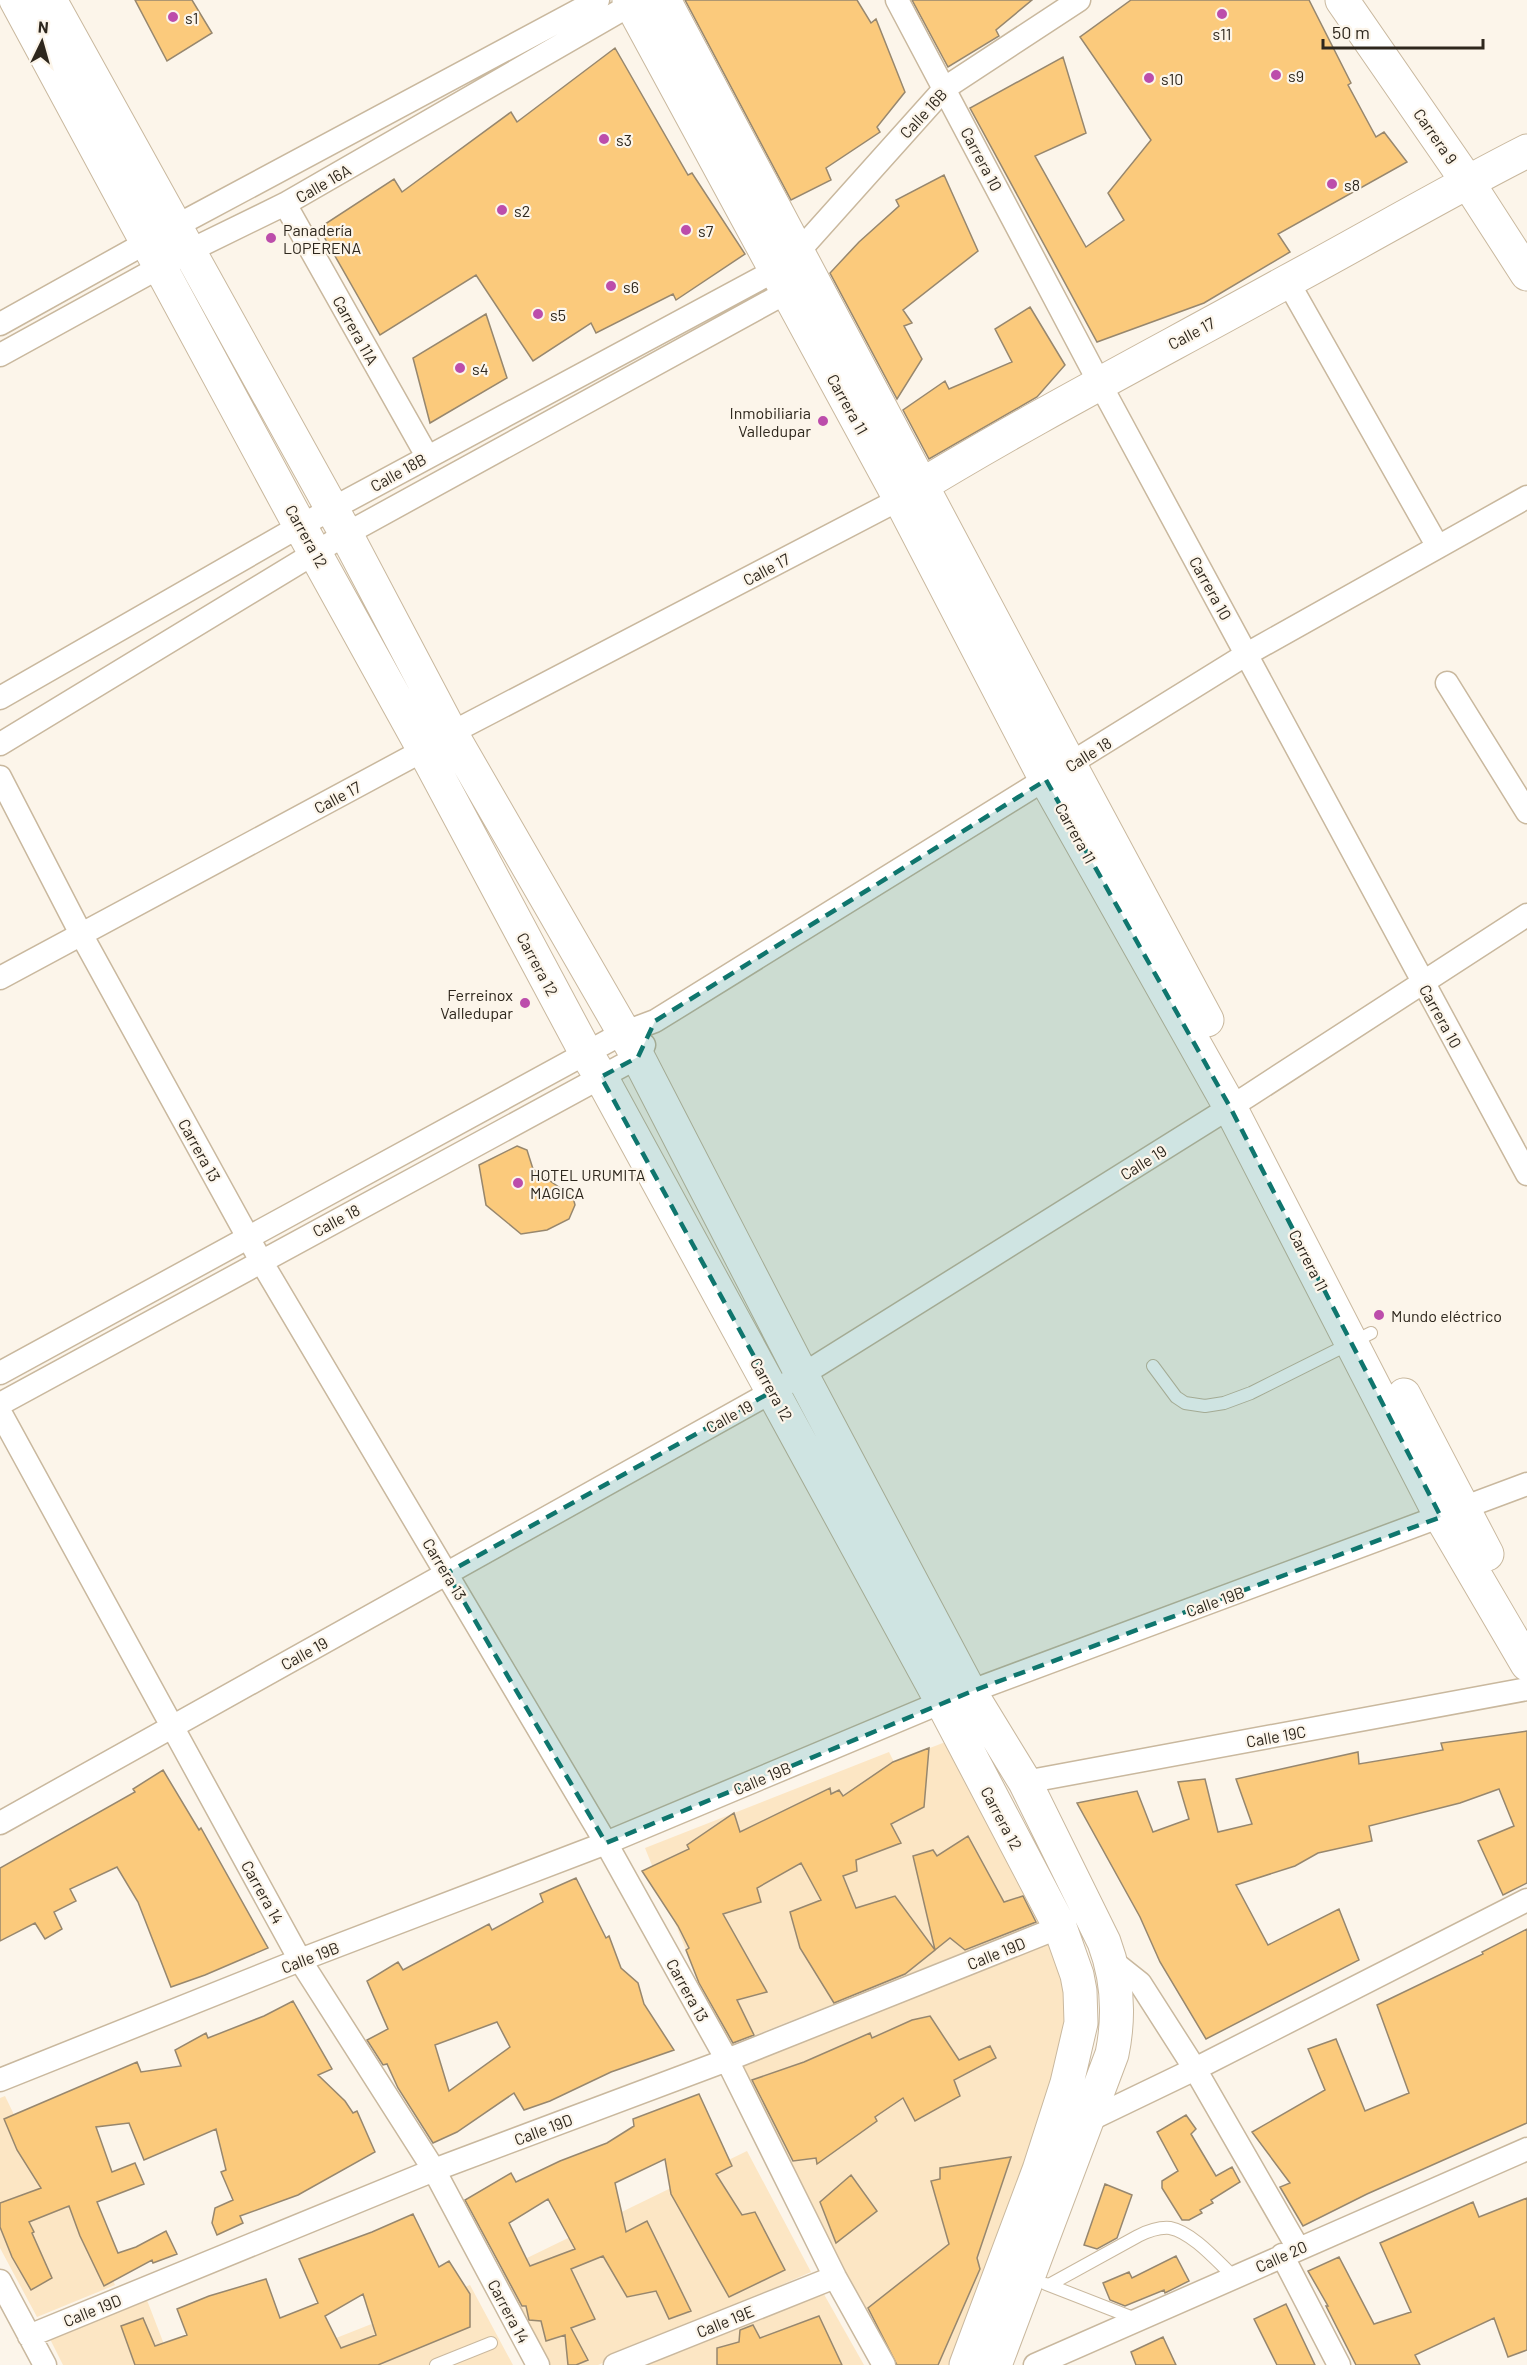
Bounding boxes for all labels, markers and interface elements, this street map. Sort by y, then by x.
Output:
marker: s11 [1215,7,1229,21]
place label: s1 [185,8,198,27]
marker: s1 [166,10,180,24]
north arrow [12,12,72,72]
scale bar [1323,12,1484,50]
text: N [37,17,49,36]
text: 50 m [1332,21,1370,43]
place label: s11 [1213,24,1231,43]
place label: s9 [1288,66,1304,85]
marker: s9 [1269,68,1283,82]
place label: s10 [1161,69,1183,88]
marker: s10 [1142,71,1156,85]
street label: Calle 16B [895,84,951,142]
street label: Carrera 9 [1410,105,1462,167]
street label: Carrera 10 [957,124,1007,194]
place label: s3 [616,130,632,149]
marker: s3 [597,132,611,146]
street label: Calle 16A [292,160,354,206]
place label: s8 [1344,175,1360,194]
marker: s8 [1325,177,1339,191]
place label: s2 [514,201,530,220]
marker: s2 [495,203,509,217]
place label: Panadería LOPERENA [283,220,361,257]
place label: s7 [698,221,714,240]
marker: s7 [679,223,693,237]
marker: Panadería LOPERENA [264,231,278,245]
place label: s6 [623,277,639,296]
marker: s6 [604,279,618,293]
street label: Carrera 11A [329,292,383,368]
place label: s5 [550,305,566,324]
marker: s5 [531,307,545,321]
street label: Calle 17 [1164,313,1218,353]
place label: s4 [472,359,489,378]
marker: s4 [453,361,467,375]
street label: Carrera 11 [824,370,872,438]
place label: Inmobiliaria Valledupar [730,403,811,440]
marker: Inmobiliaria Valledupar [816,414,830,428]
street label: Calle 18B [367,449,429,495]
street label: Carrera 12 [282,501,332,571]
street label: Calle 17 [739,549,793,589]
street label: Carrera 10 [1186,553,1236,623]
street label: Calle 18 [1061,732,1115,776]
street label: Calle 17 [310,777,364,817]
street label: Carrera 11 [1052,799,1100,867]
street label: Carrera 12 [513,929,563,999]
street label: Carrera 10 [1416,981,1466,1051]
place label: Ferreinox Valledupar [440,985,513,1022]
marker: Ferreinox Valledupar [518,996,532,1010]
street label: Carrera 13 [175,1115,225,1185]
street label: Calle 19 [1116,1140,1170,1184]
place label: HOTEL URUMITA MAGICA [530,1165,646,1202]
marker: HOTEL URUMITA MAGICA [511,1176,525,1190]
street label: Calle 18 [309,1200,363,1240]
street label: Carrera 11 [1285,1226,1333,1294]
place label: Mundo eléctrico [1391,1306,1502,1325]
marker: Mundo eléctrico [1372,1308,1386,1322]
street label: Carrera 12 [747,1354,797,1424]
street label: Calle 19 [702,1395,756,1437]
street label: Carrera 13 [419,1535,471,1603]
street label: Calle 19B [1183,1582,1247,1620]
street label: Calle 19 [277,1632,331,1674]
street label: Calle 19C [1245,1721,1307,1751]
street label: Calle 19B [730,1757,794,1799]
street label: Carrera 12 [977,1783,1027,1853]
street label: Carrera 14 [238,1857,288,1927]
street label: Calle 19D [964,1933,1028,1973]
street label: Calle 19B [278,1937,342,1977]
street label: Carrera 13 [663,1955,713,2025]
street label: Calle 19D [511,2109,575,2149]
street label: Calle 20 [1252,2236,1310,2276]
street label: Carrera 14 [484,2276,534,2346]
street label: Calle 19D [60,2290,124,2330]
street label: Calle 19E [693,2301,757,2341]

